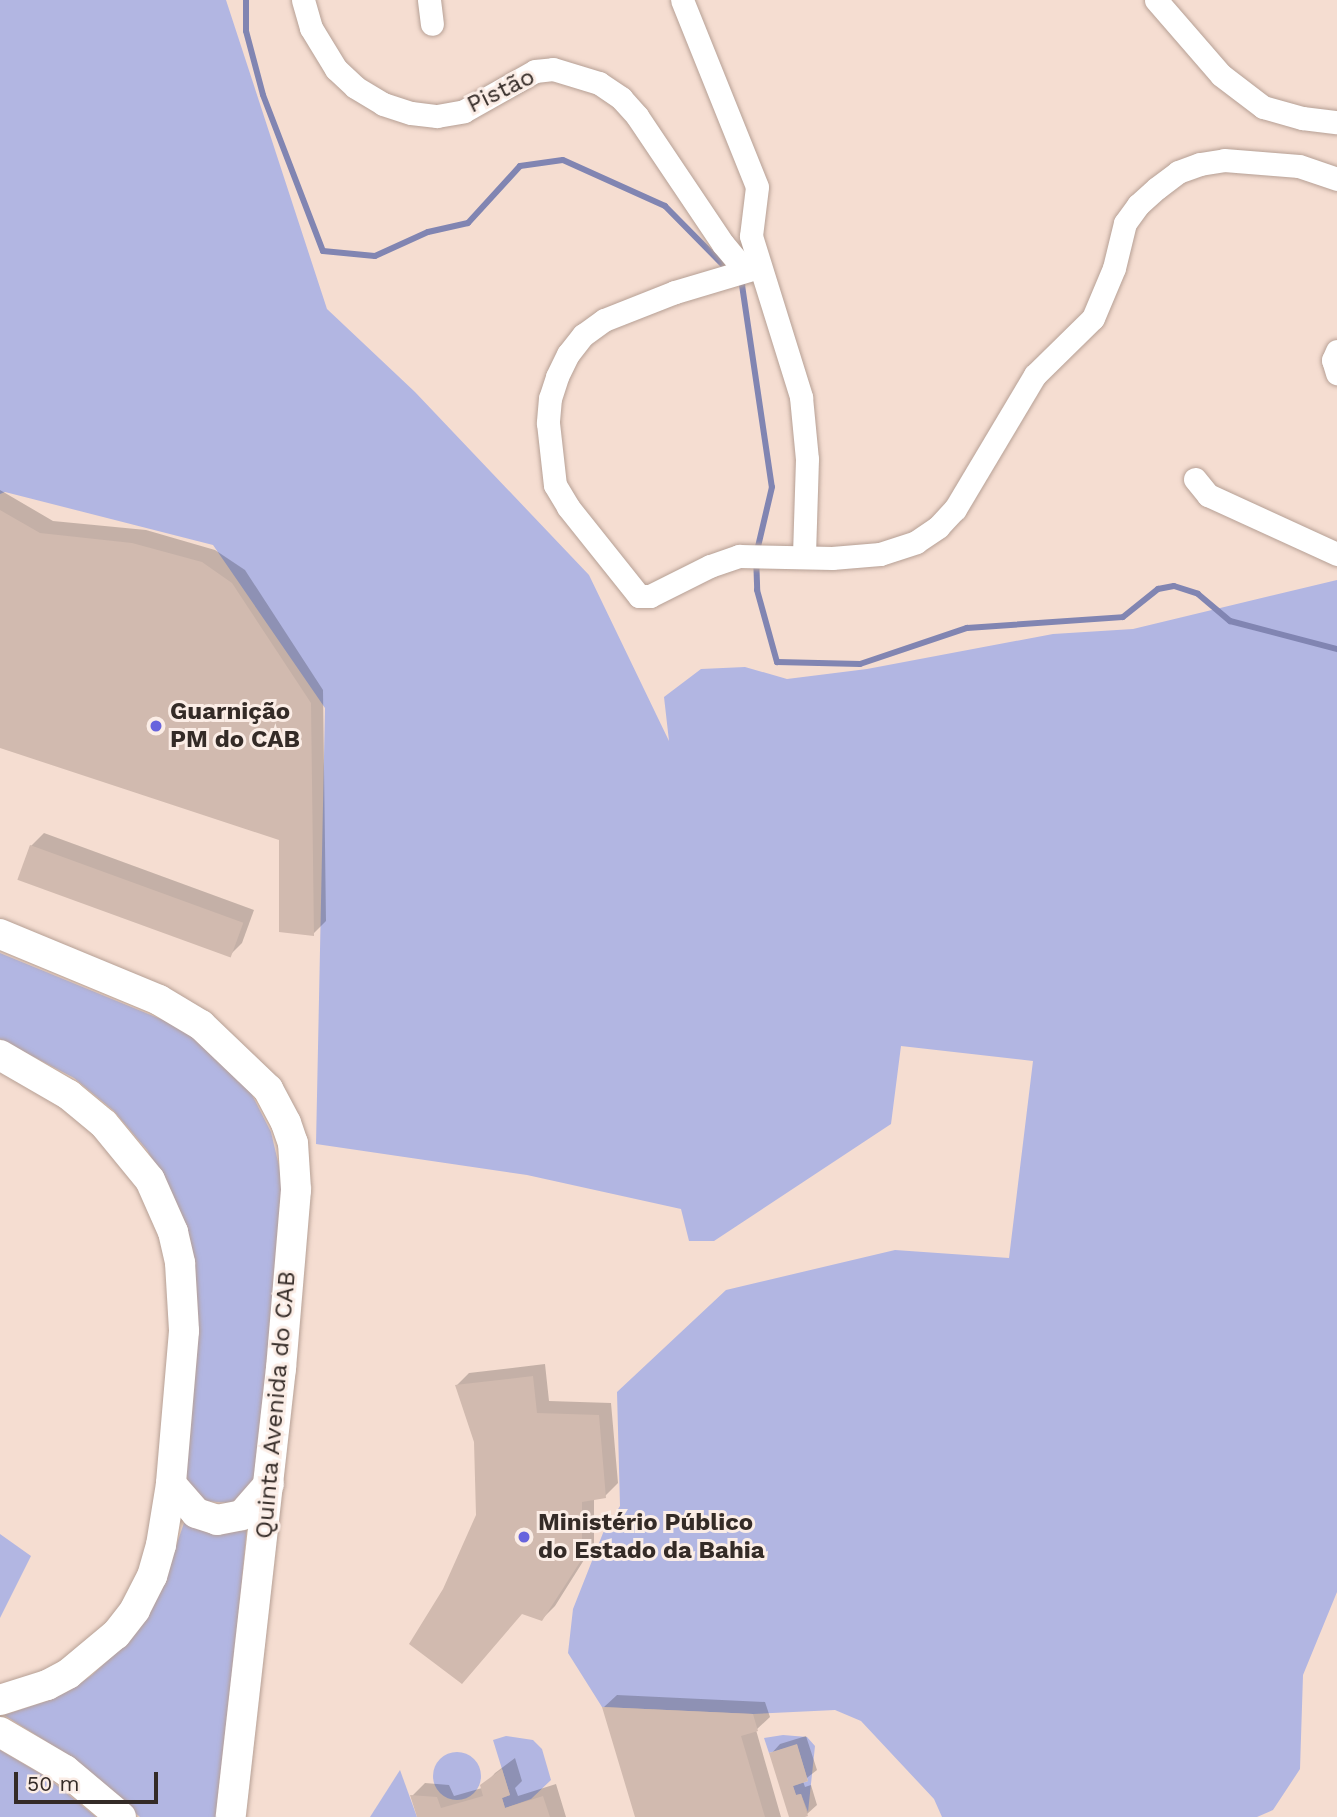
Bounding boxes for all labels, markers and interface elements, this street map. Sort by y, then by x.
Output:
street label: Pistão [462,62,540,120]
place label: Guarnição PM do CAB [170,698,300,754]
marker: Guarnição PM do CAB [148,718,164,734]
street label: Quinta Avenida do CAB [250,1269,302,1541]
place label: Ministério Público do Estado da Bahia [538,1509,765,1565]
marker: Ministério Público do Estado da Bahia [516,1529,532,1545]
scale bar [18,1758,161,1802]
text: 50 m [27,1771,79,1796]

